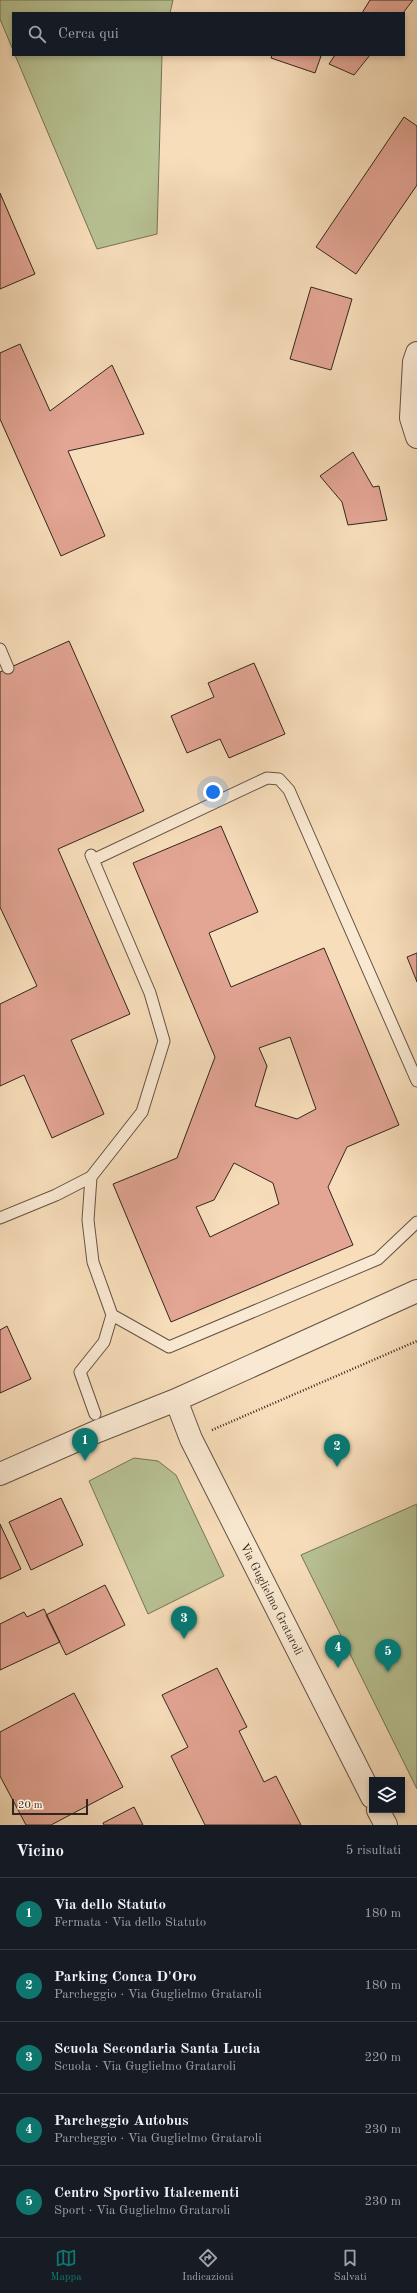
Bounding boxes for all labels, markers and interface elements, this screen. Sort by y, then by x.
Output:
search box [12,12,405,56]
icon: search [26,23,48,45]
text: Cerca qui [58,27,119,42]
your location [203,782,223,802]
pin: 1 [72,1428,98,1461]
pin: 2 [324,1434,350,1467]
street label: Via Guglielmo Grataroli [238,1542,305,1657]
pin: 3 [171,1606,197,1639]
pin: 4 [325,1635,351,1668]
pin: 5 [375,1639,401,1672]
map controls [369,1777,405,1813]
button: layers [369,1777,405,1813]
scale bar [12,1797,88,1816]
text: 20 m [18,1800,43,1811]
text: Vicino [16,1843,64,1860]
text: 5 risultati [346,1844,401,1857]
text: Via dello Statuto [54,1898,166,1913]
text: 1 [25,1907,33,1920]
text: 180 m [364,1907,401,1920]
text: Fermata · Via dello Statuto [54,1916,206,1929]
text: Parking Conca D'Oro [54,1970,196,1985]
text: 2 [25,1979,33,1992]
text: 180 m [364,1979,401,1992]
text: Parcheggio · Via Guglielmo Grataroli [54,1988,262,2001]
text: Scuola Secondaria Santa Lucia [54,2042,260,2057]
text: 3 [25,2051,33,2064]
text: 220 m [364,2051,401,2064]
text: Scuola · Via Guglielmo Grataroli [54,2060,236,2073]
text: Parcheggio Autobus [54,2114,189,2129]
text: 4 [25,2123,33,2136]
text: 230 m [364,2123,401,2136]
text: Parcheggio · Via Guglielmo Grataroli [54,2132,262,2145]
text: Centro Sportivo Italcementi [54,2186,239,2201]
text: 5 [25,2195,33,2208]
text: 230 m [364,2195,401,2208]
text: Sport · Via Guglielmo Grataroli [54,2204,230,2217]
tab: Mappa [50,2247,82,2285]
tab: Indicazioni [182,2247,233,2285]
tab: Salvati [334,2247,367,2285]

